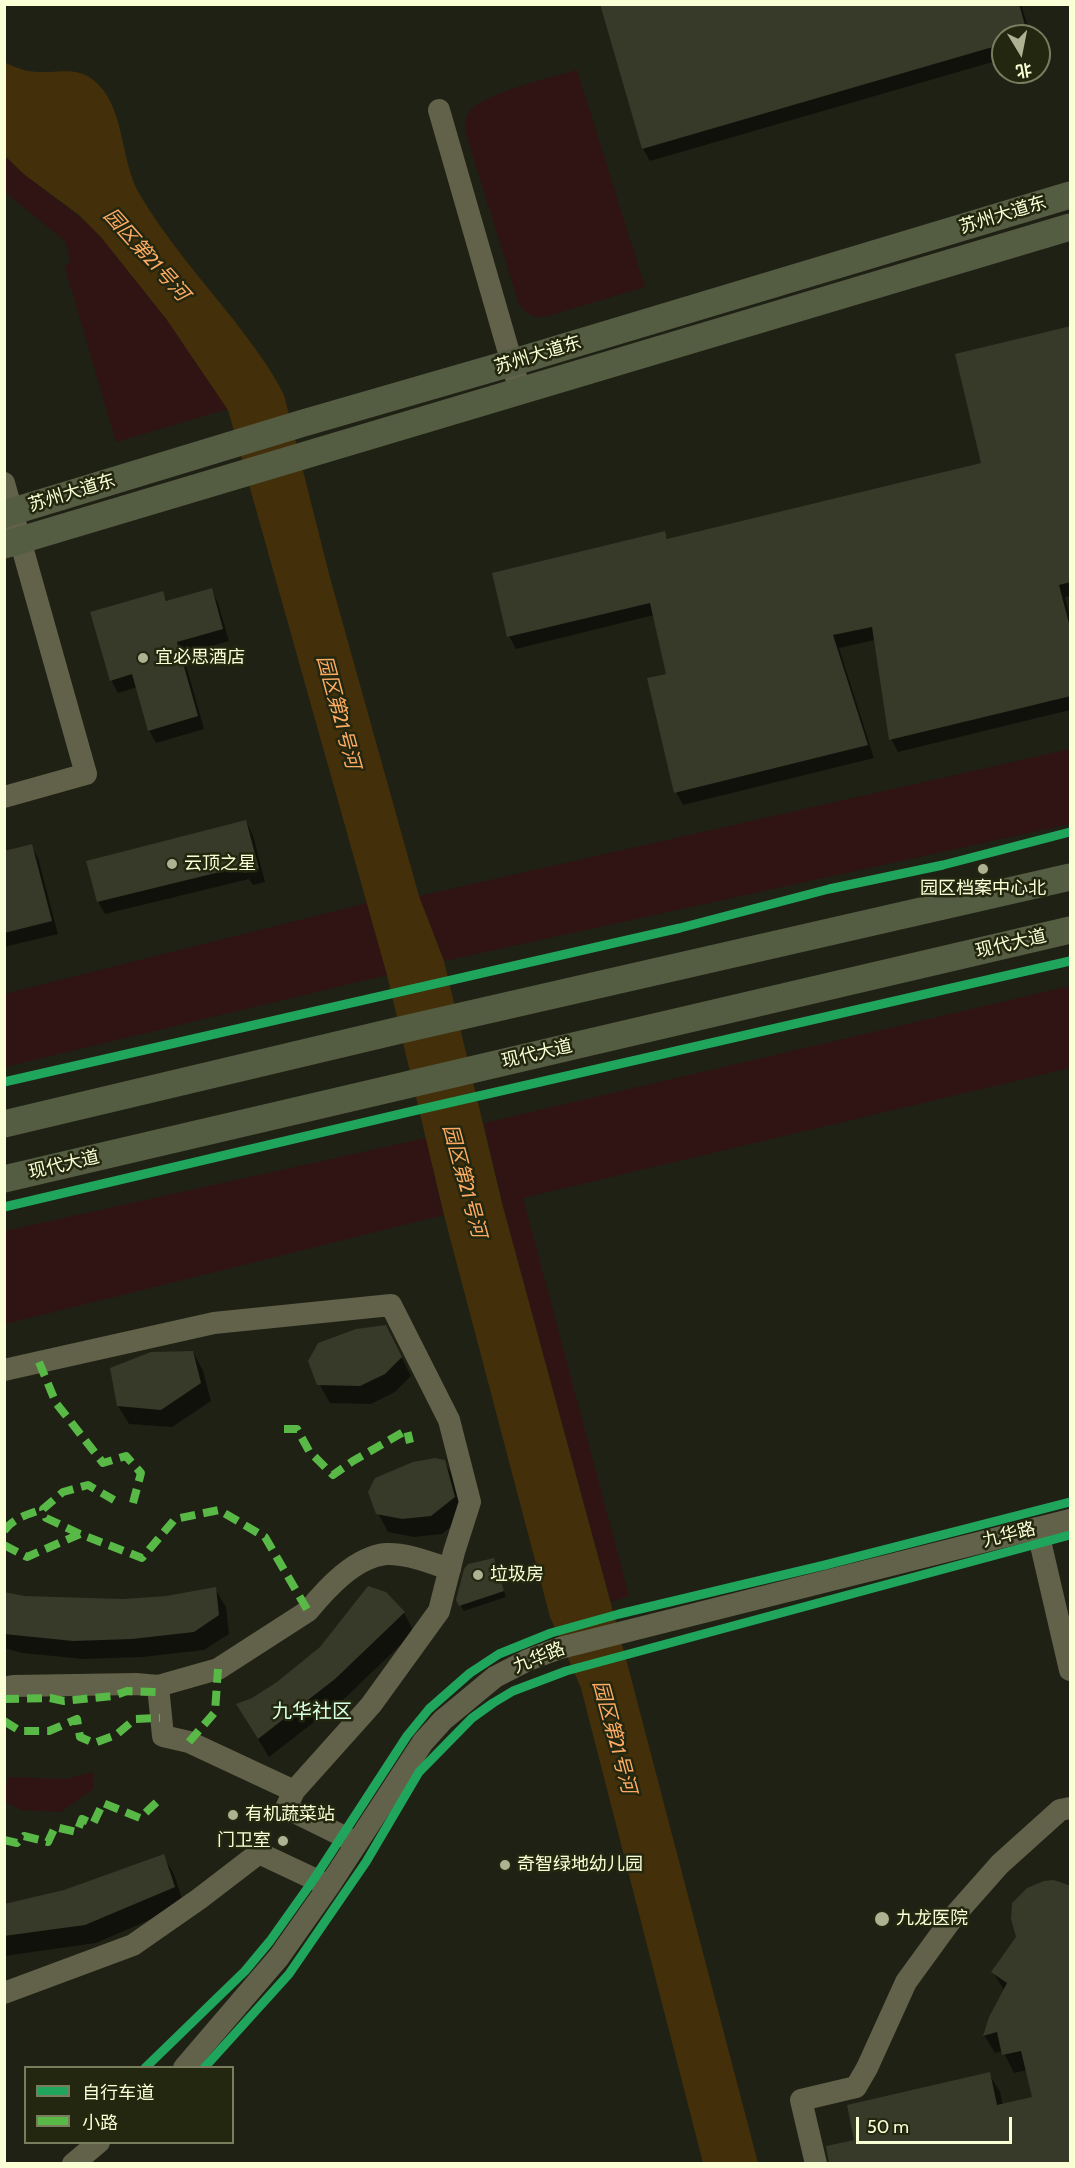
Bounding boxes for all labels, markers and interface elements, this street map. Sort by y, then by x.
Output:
north arrow [991,24,1051,84]
text: 北 [1014,60,1033,81]
street label: 苏州大道东 [957,192,1049,238]
water label: 园区第21号河 [98,204,194,306]
street label: 苏州大道东 [492,332,584,378]
street label: 苏州大道东 [26,470,118,516]
place label: 宜必思酒店 [155,647,245,669]
marker: 宜必思酒店 [136,651,150,665]
water label: 园区第21号河 [311,653,365,771]
place label: 云顶之星 [184,853,256,875]
marker: 云顶之星 [165,857,179,871]
marker: 园区档案中心北 [976,862,990,876]
place label: 园区档案中心北 [920,878,1046,900]
street label: 现代大道 [973,925,1049,963]
street label: 现代大道 [499,1035,575,1073]
water label: 园区第21号河 [437,1122,491,1240]
street label: 现代大道 [26,1146,102,1184]
street label: 九华路 [980,1518,1038,1552]
place label: 垃圾房 [490,1564,544,1586]
marker: 垃圾房 [471,1568,485,1582]
street label: 九华路 [510,1638,568,1678]
water label: 园区第21号河 [587,1678,641,1796]
district label: 九华社区 [272,1700,352,1724]
place label: 有机蔬菜站 [245,1804,335,1826]
marker: 有机蔬菜站 [226,1808,240,1822]
place label: 门卫室 [217,1830,271,1852]
marker: 门卫室 [276,1834,290,1848]
place label: 奇智绿地幼儿园 [517,1854,643,1876]
marker: 奇智绿地幼儿园 [498,1858,512,1872]
place label: 九龙医院 [896,1908,968,1930]
marker: 九龙医院 [873,1910,891,1928]
legend [24,2066,234,2144]
text: 自行车道 [82,2082,154,2104]
scale bar [859,2105,1015,2143]
text: 小路 [82,2112,118,2134]
text: 50 m [867,2116,909,2138]

